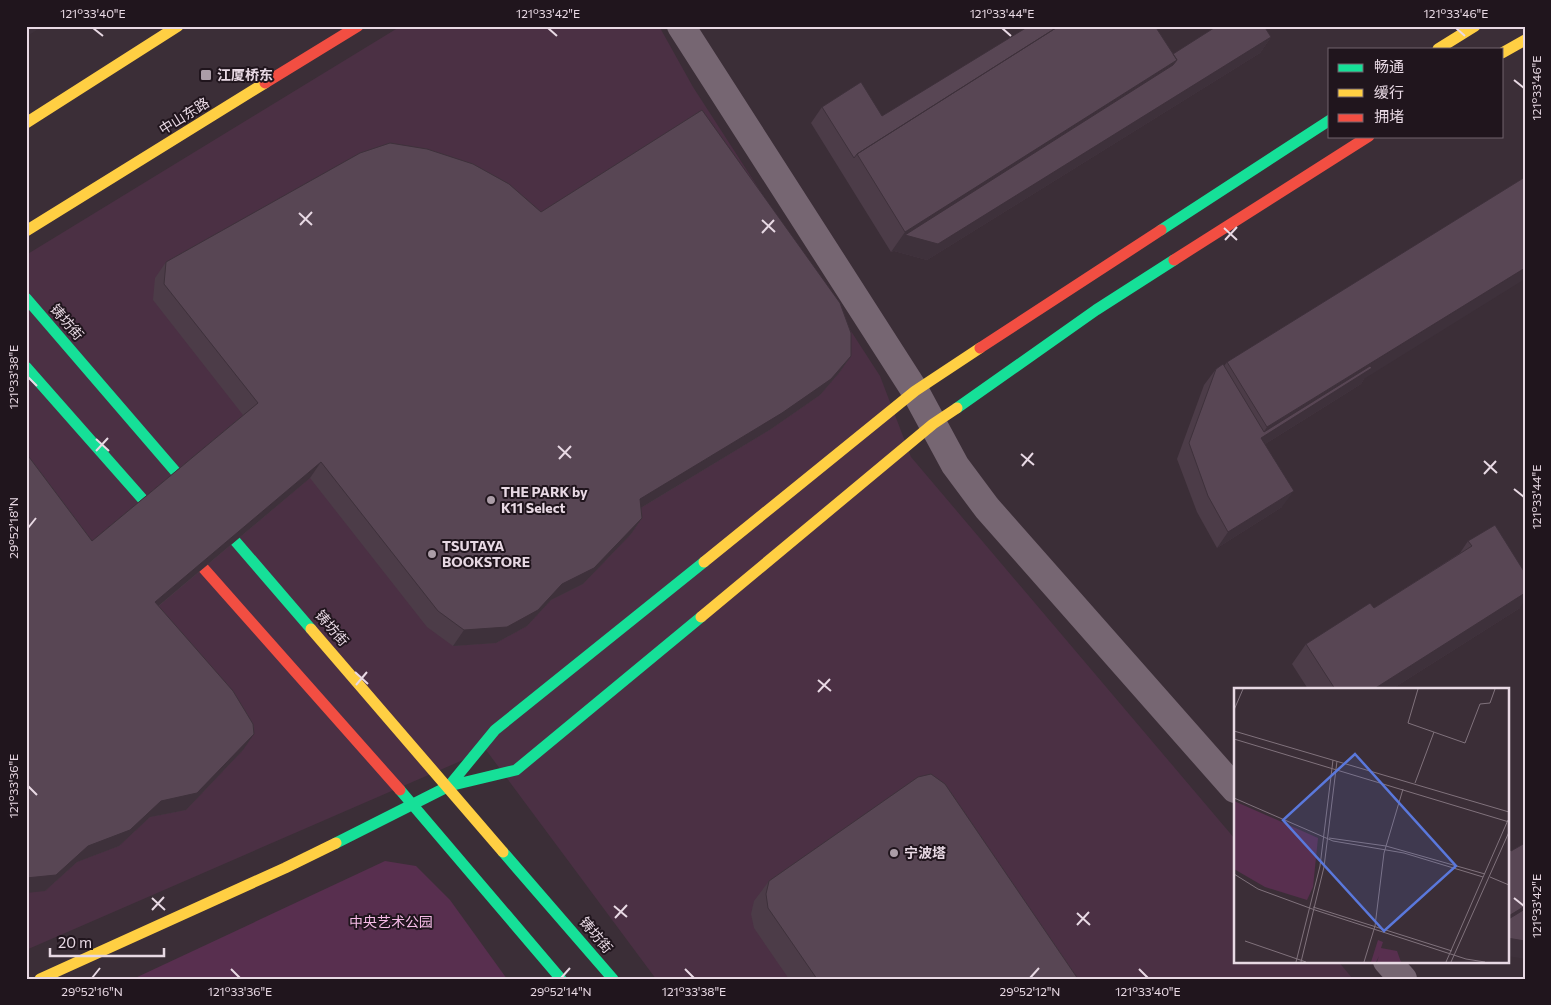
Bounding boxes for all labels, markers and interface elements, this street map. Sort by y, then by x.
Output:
text: 121°33'40"E [60,6,126,20]
text: 121°33'42"E [516,6,580,20]
text: 121°33'44"E [970,6,1034,20]
text: 121°33'46"E [1424,6,1488,20]
legend [1328,48,1504,138]
text: 121°33'46"E [1529,56,1543,120]
text: 畅通 [1374,57,1404,75]
place label: 江厦桥东 [217,66,273,83]
marker: 江厦桥东 [199,68,213,82]
text: 缓行 [1374,83,1404,101]
street label: 中山东路 [155,94,212,138]
text: 拥堵 [1374,107,1404,125]
street label: 铸坊街 [47,300,88,343]
text: 121°33'38"E [6,345,20,409]
text: 121°33'44"E [1529,465,1543,529]
place label: THE PARK by K11 Select [501,483,588,516]
marker: THE PARK by K11 Select [485,494,497,506]
text: 29°52'18"N [6,497,20,559]
place label: TSUTAYA BOOKSTORE [442,537,530,570]
marker: TSUTAYA BOOKSTORE [426,548,438,560]
street label: 铸坊街 [312,606,353,649]
inset map [1234,688,1508,962]
text: 121°33'36"E [6,754,20,818]
place label: 宁波塔 [904,844,946,861]
marker: 宁波塔 [888,847,900,859]
text: 121°33'42"E [1529,874,1543,938]
park label: 中央艺术公园 [349,913,433,930]
street label: 铸坊街 [576,913,616,956]
scale bar [50,925,164,957]
text: 20 m [58,933,92,951]
text: 29°52'16"N [61,984,123,998]
text: 121°33'36"E [208,984,272,998]
text: 29°52'14"N [530,984,592,998]
text: 121°33'38"E [662,984,726,998]
text: 29°52'12"N [1000,984,1060,998]
text: 121°33'40"E [1115,984,1181,998]

